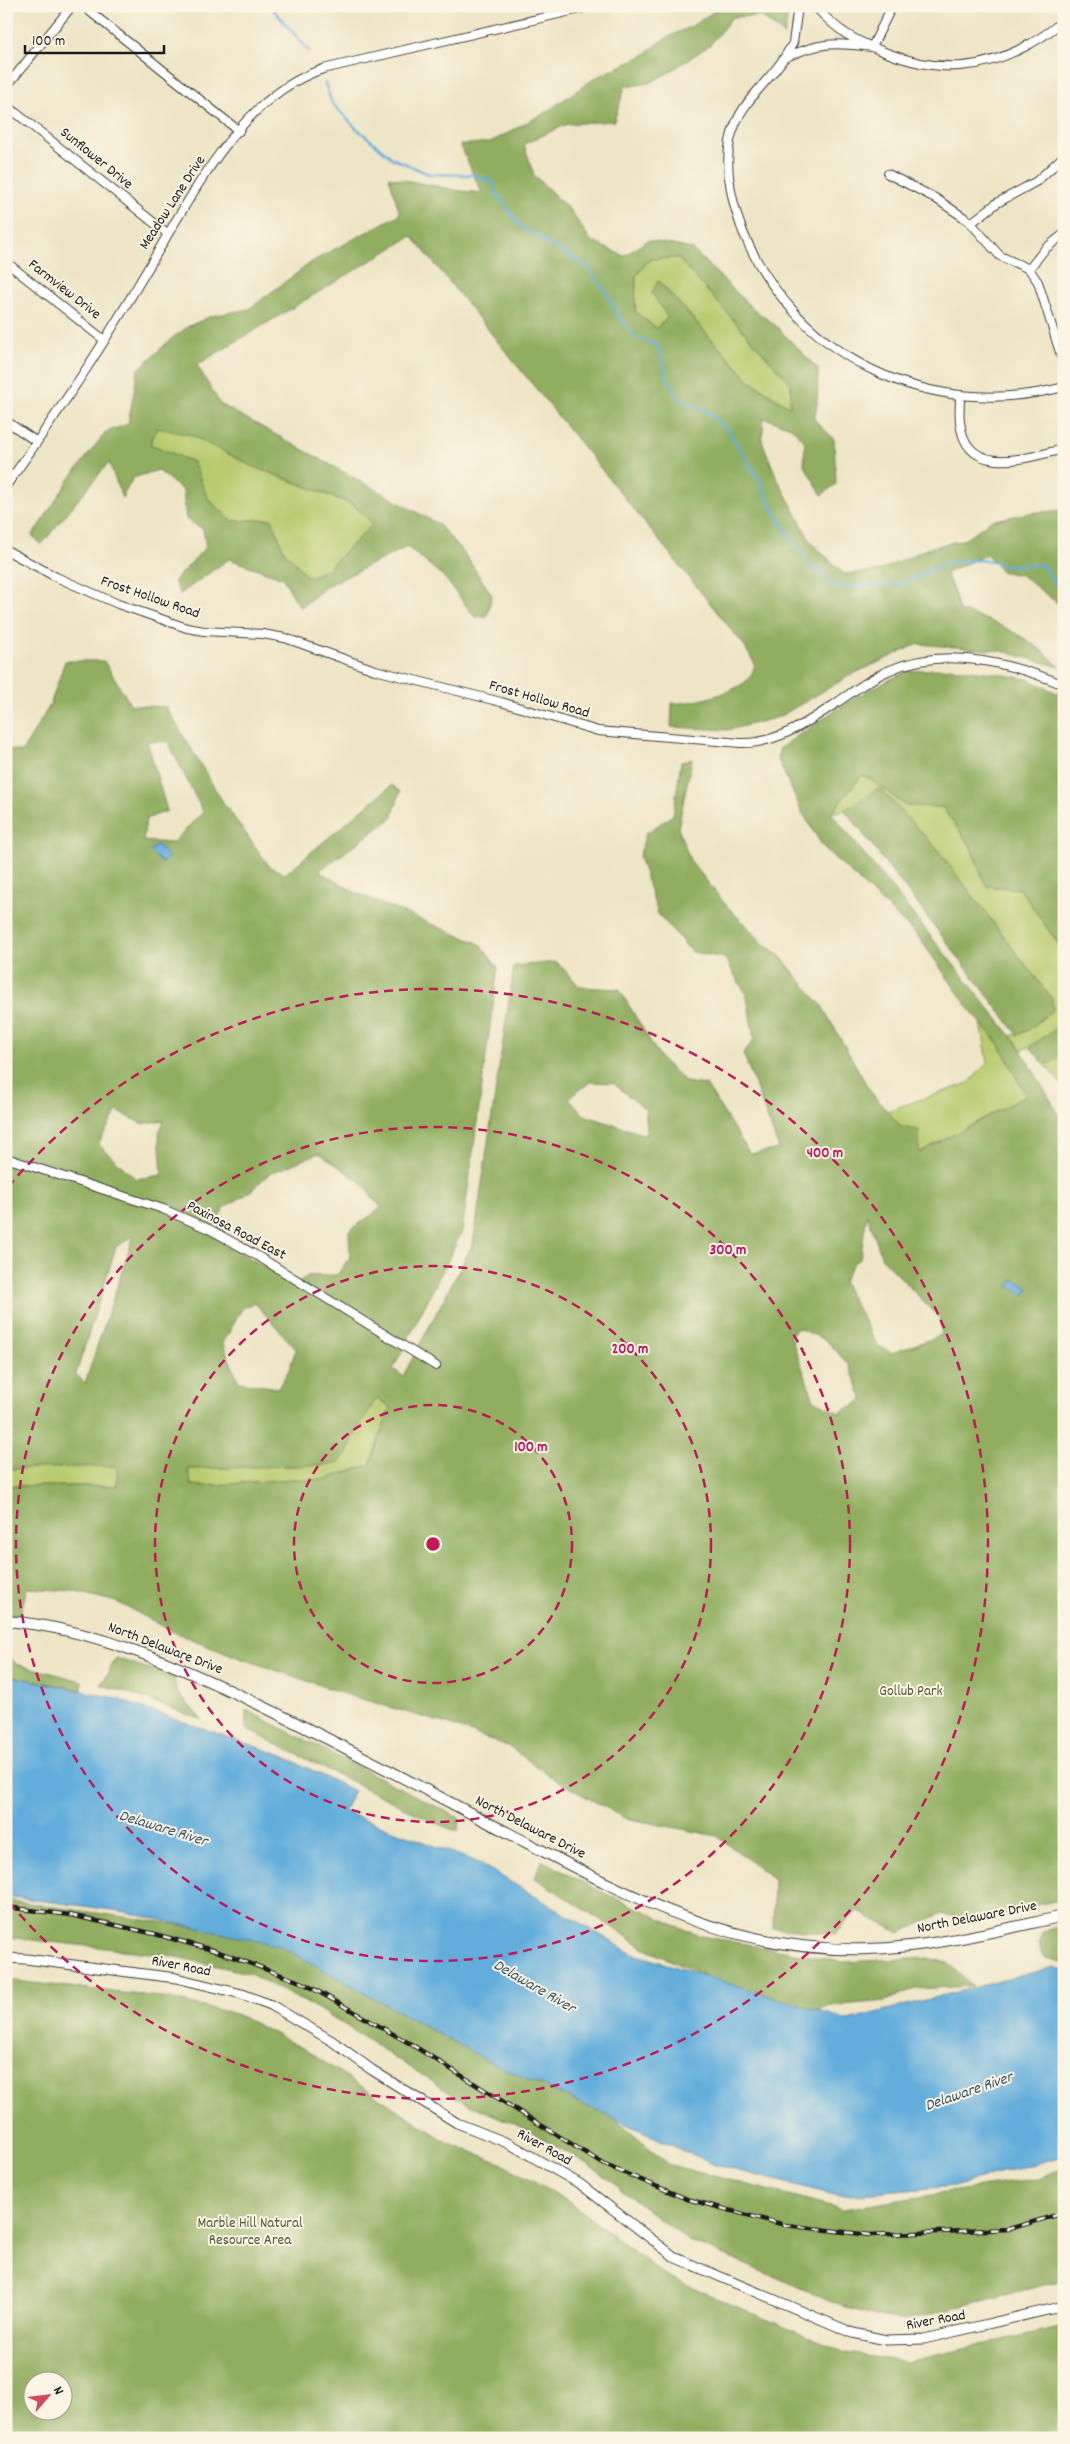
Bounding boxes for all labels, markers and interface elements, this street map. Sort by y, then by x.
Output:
scale bar [25,22,164,54]
text: 100 m [32,31,65,53]
street label: Sunflower Drive [55,123,138,196]
street label: Meadow Lane Drive [134,151,212,254]
street label: Farmview Drive [23,254,105,326]
street label: Frost Hollow Road [97,571,203,625]
street label: Frost Hollow Road [486,675,592,725]
text: 400 m [807,1143,843,1165]
street label: Paxinosa Road East [182,1196,290,1267]
text: 300 m [710,1240,746,1262]
text: 200 m [612,1339,648,1361]
text: 100 m [514,1437,548,1459]
centre of rings [424,1535,442,1553]
street label: North Delaware Drive [104,1617,226,1681]
park label: Gollub Park [879,1681,943,1703]
street label: North Delaware Drive [471,1791,590,1866]
water label: Delaware River [116,1805,212,1854]
street label: North Delaware Drive [915,1896,1039,1940]
street label: River Road [149,1950,213,1984]
water label: Delaware River [489,1954,581,2021]
water label: Delaware River [922,2066,1018,2118]
street label: River Road [512,2124,576,2172]
park label: Marble Hill Natural Resource Area [197,2213,303,2252]
street label: River Road [905,2305,967,2337]
north arrow [22,2372,72,2422]
text: N [47,2383,68,2399]

